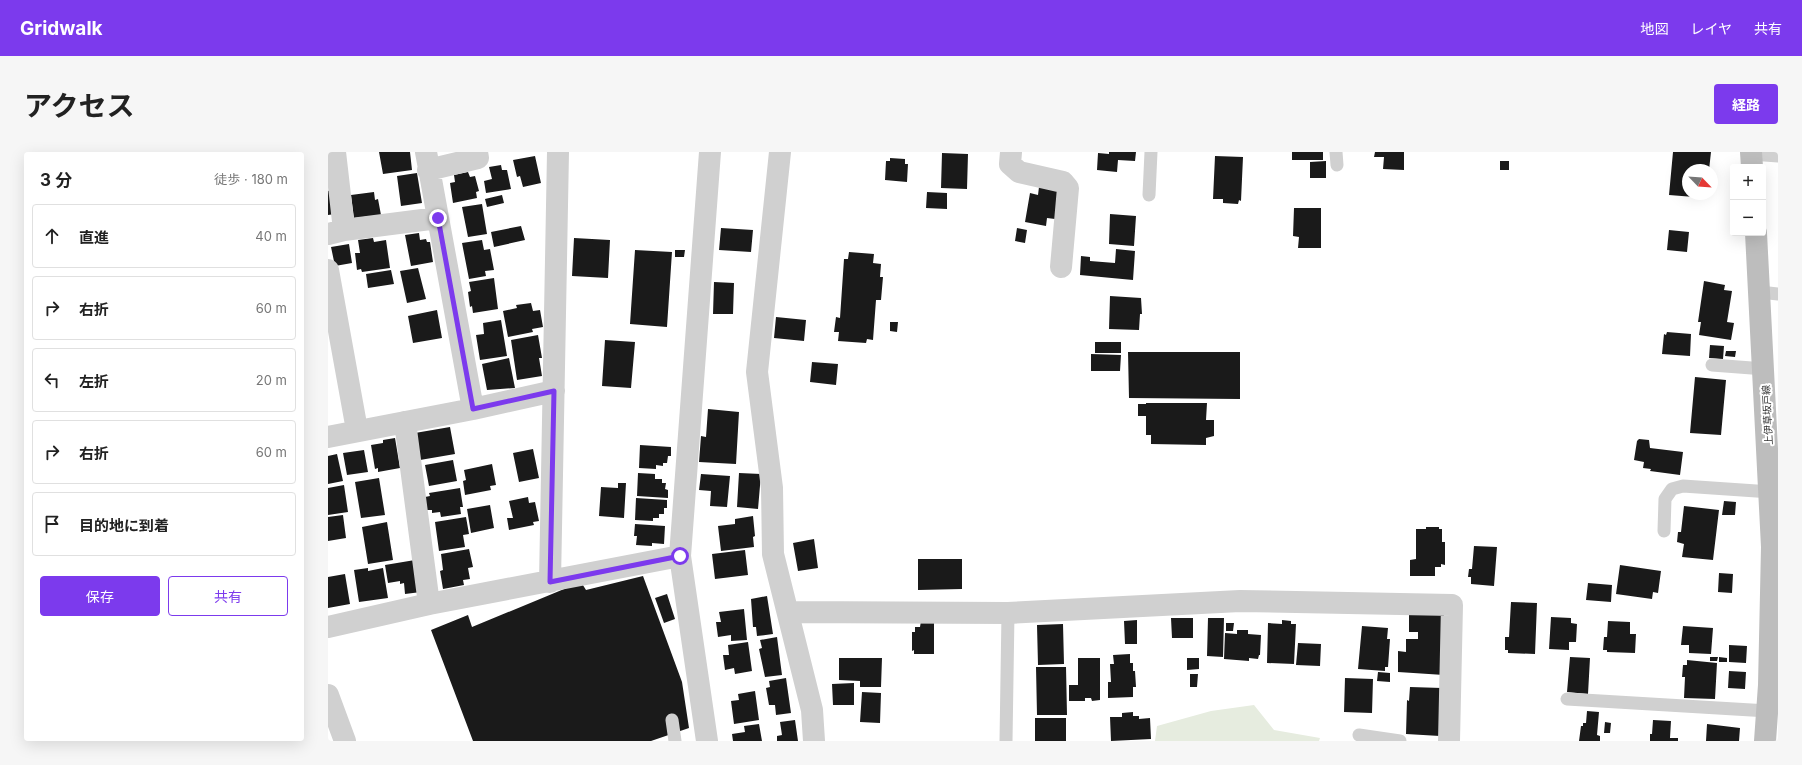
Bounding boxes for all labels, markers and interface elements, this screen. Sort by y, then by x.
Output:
text: Gridwalk [20,17,103,40]
text: 地図 [1640,20,1668,37]
text: レイヤ [1690,20,1732,37]
text: 共有 [1754,20,1782,37]
button: 経路 [1714,84,1778,124]
text: アクセス [24,89,135,123]
north arrow [1682,164,1718,200]
map controls [1730,164,1766,236]
button: + [1730,164,1766,200]
text: 3 分 [40,170,72,190]
text: 徒歩 · 180 m [214,171,288,187]
button: − [1730,200,1766,236]
route end [429,209,447,227]
icon: ahead [41,225,63,247]
text: 直進 [79,228,109,247]
text: 40 m [255,228,287,244]
icon: right [41,297,63,319]
text: 右折 [79,300,109,319]
text: 60 m [256,300,287,316]
icon: left [41,369,63,391]
text: 左折 [79,372,109,391]
text: 20 m [256,372,287,388]
street label: 上伊草坂戸線 [1759,385,1775,445]
icon: right [41,441,63,463]
text: 右折 [79,444,109,463]
text: 60 m [256,444,287,460]
icon: arrive [41,513,63,535]
text: 目的地に到着 [79,516,169,535]
route start [671,547,689,565]
button: 保存 [40,576,160,616]
button: 共有 [168,576,288,616]

